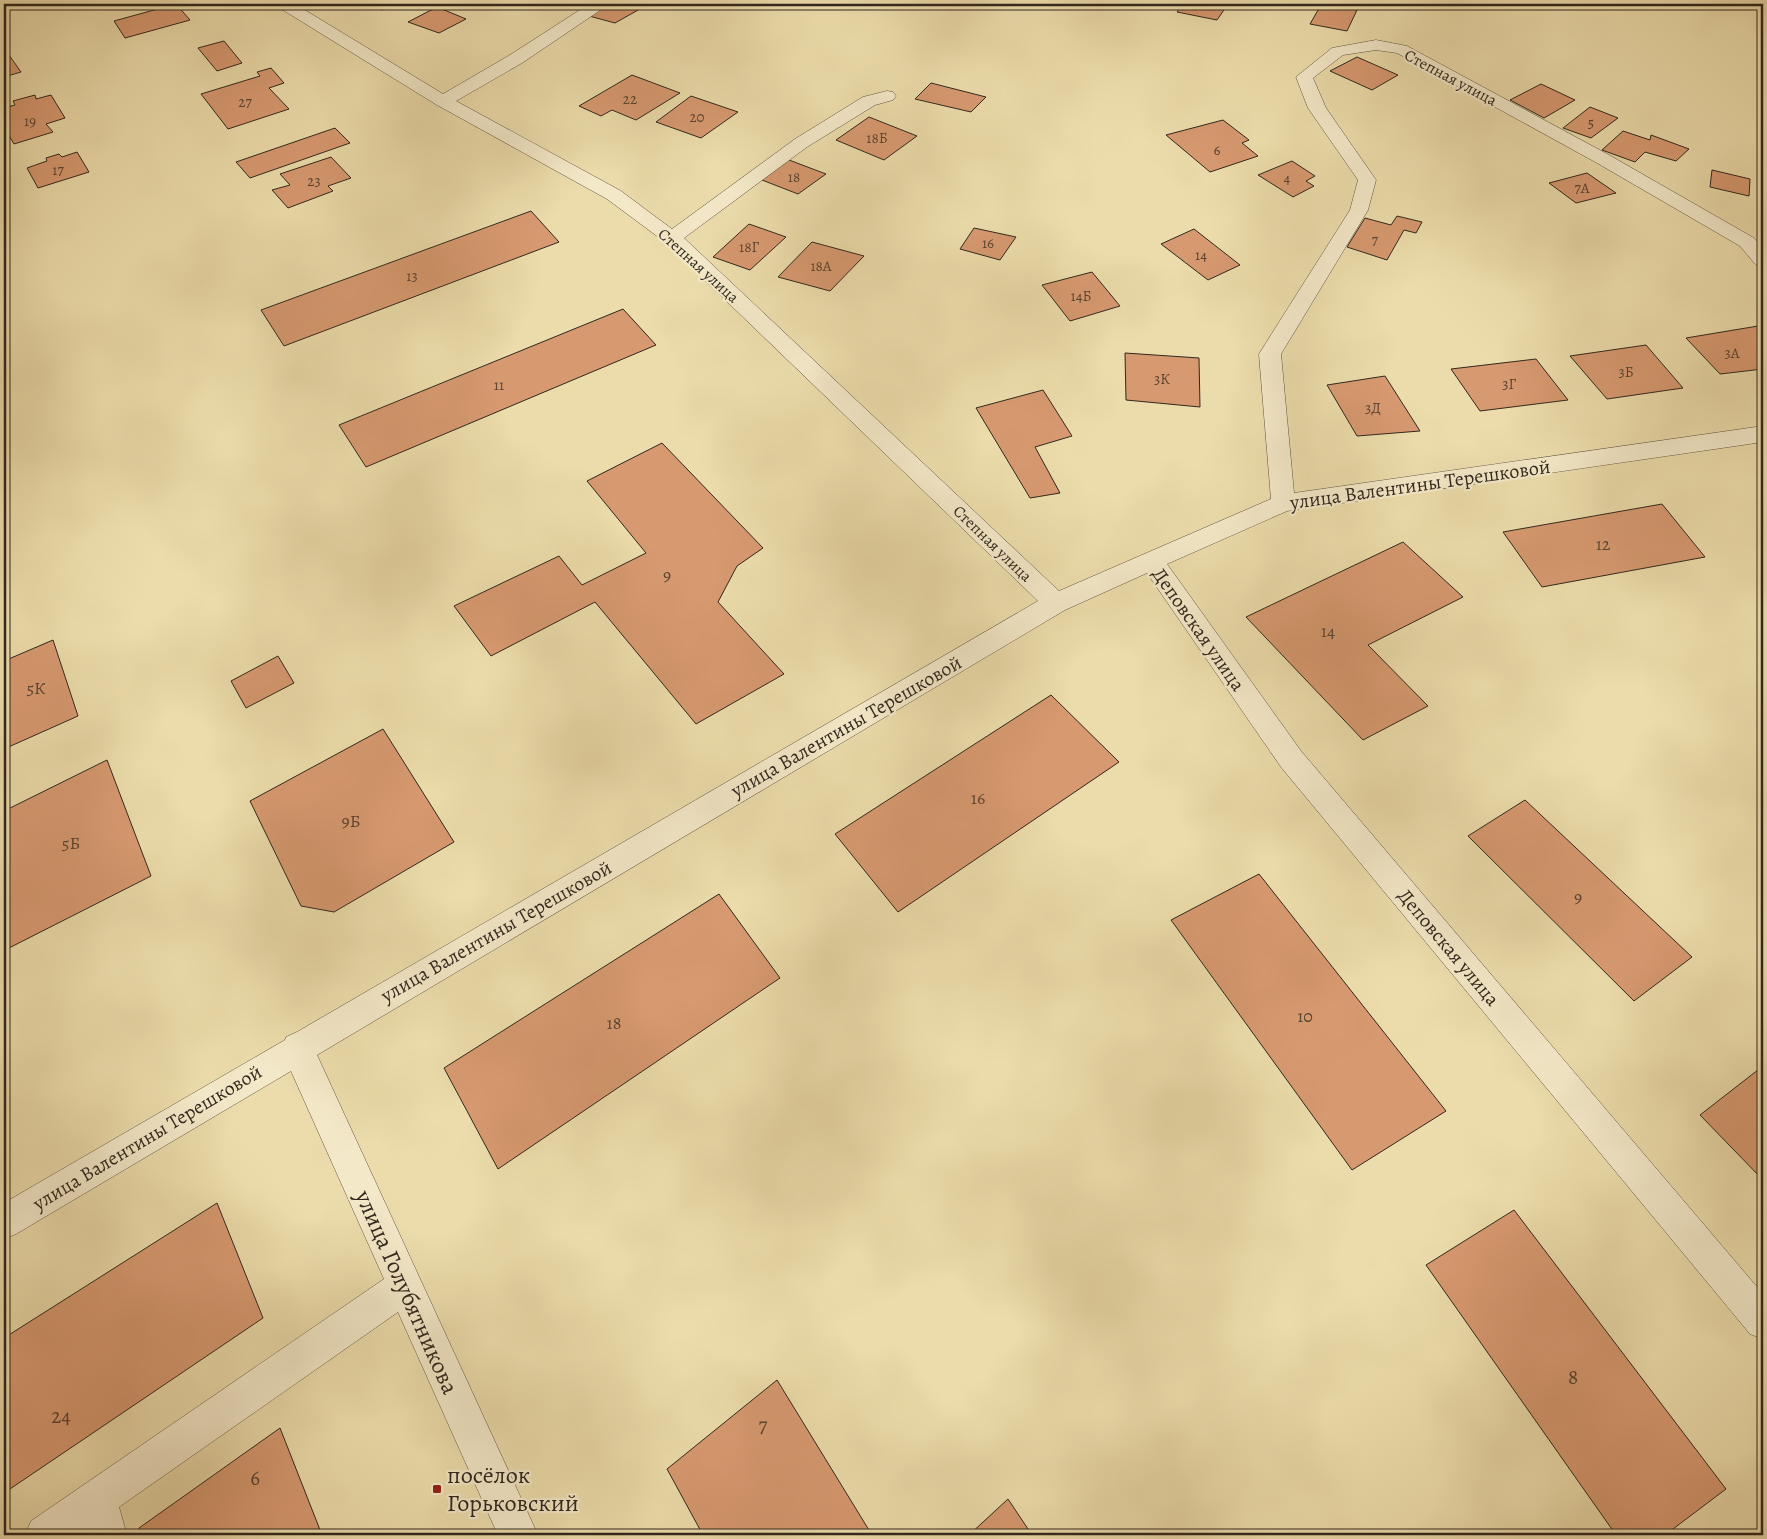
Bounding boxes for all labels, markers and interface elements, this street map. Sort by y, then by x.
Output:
street label: Степная улица [1400,44,1501,112]
house number: 22 [623,89,637,109]
house number: 27 [238,92,252,112]
house number: 20 [689,107,705,127]
house number: 19 [24,111,36,131]
house number: 5 [1588,113,1594,133]
house number: 18Б [866,128,888,148]
house number: 6 [1214,140,1221,160]
house number: 17 [52,160,64,180]
house number: 18 [788,167,800,187]
house number: 4 [1284,168,1291,188]
house number: 23 [307,171,321,191]
house number: 7А [1574,178,1590,198]
street label: Степная улица [653,223,744,308]
house number: 7 [1372,230,1379,250]
house number: 16 [982,233,994,253]
house number: 18Г [739,237,759,257]
house number: 14 [1195,245,1207,265]
house number: 18А [810,256,832,276]
house number: 13 [406,266,418,286]
house number: 14Б [1071,286,1091,306]
house number: 3А [1724,343,1740,363]
house number: 3Б [1618,362,1634,382]
house number: 3К [1154,369,1170,389]
house number: 3Г [1502,374,1516,394]
house number: 11 [494,375,504,395]
house number: 3Д [1365,398,1381,418]
street label: улица Валентины Терешковой [1287,453,1552,516]
street label: Степная улица [948,500,1037,587]
house number: 12 [1596,532,1611,556]
street label: Деповская улица [1146,562,1252,697]
house number: 9 [663,563,671,587]
house number: 14 [1321,619,1335,643]
street label: улица Валентины Терешковой [725,649,967,804]
house number: 5К [26,676,46,700]
house number: 16 [971,786,985,810]
house number: 9Б [342,809,360,833]
house number: 5Б [62,831,80,855]
street label: улица Валентины Терешковой [375,854,617,1009]
street label: Деповская улица [1392,883,1506,1012]
house number: 9 [1574,885,1582,909]
house number: 10 [1297,1004,1313,1028]
house number: 18 [607,1011,621,1035]
street label: улица Валентины Терешковой [27,1058,267,1217]
street label: улица Голубятникова [347,1184,466,1399]
house number: 8 [1568,1363,1578,1391]
house number: 24 [51,1402,71,1430]
house number: 7 [759,1411,768,1439]
place label: посёлок Горьковский [447,1459,579,1519]
house number: 6 [250,1464,260,1492]
marker: посёлок Горьковский [431,1483,443,1495]

